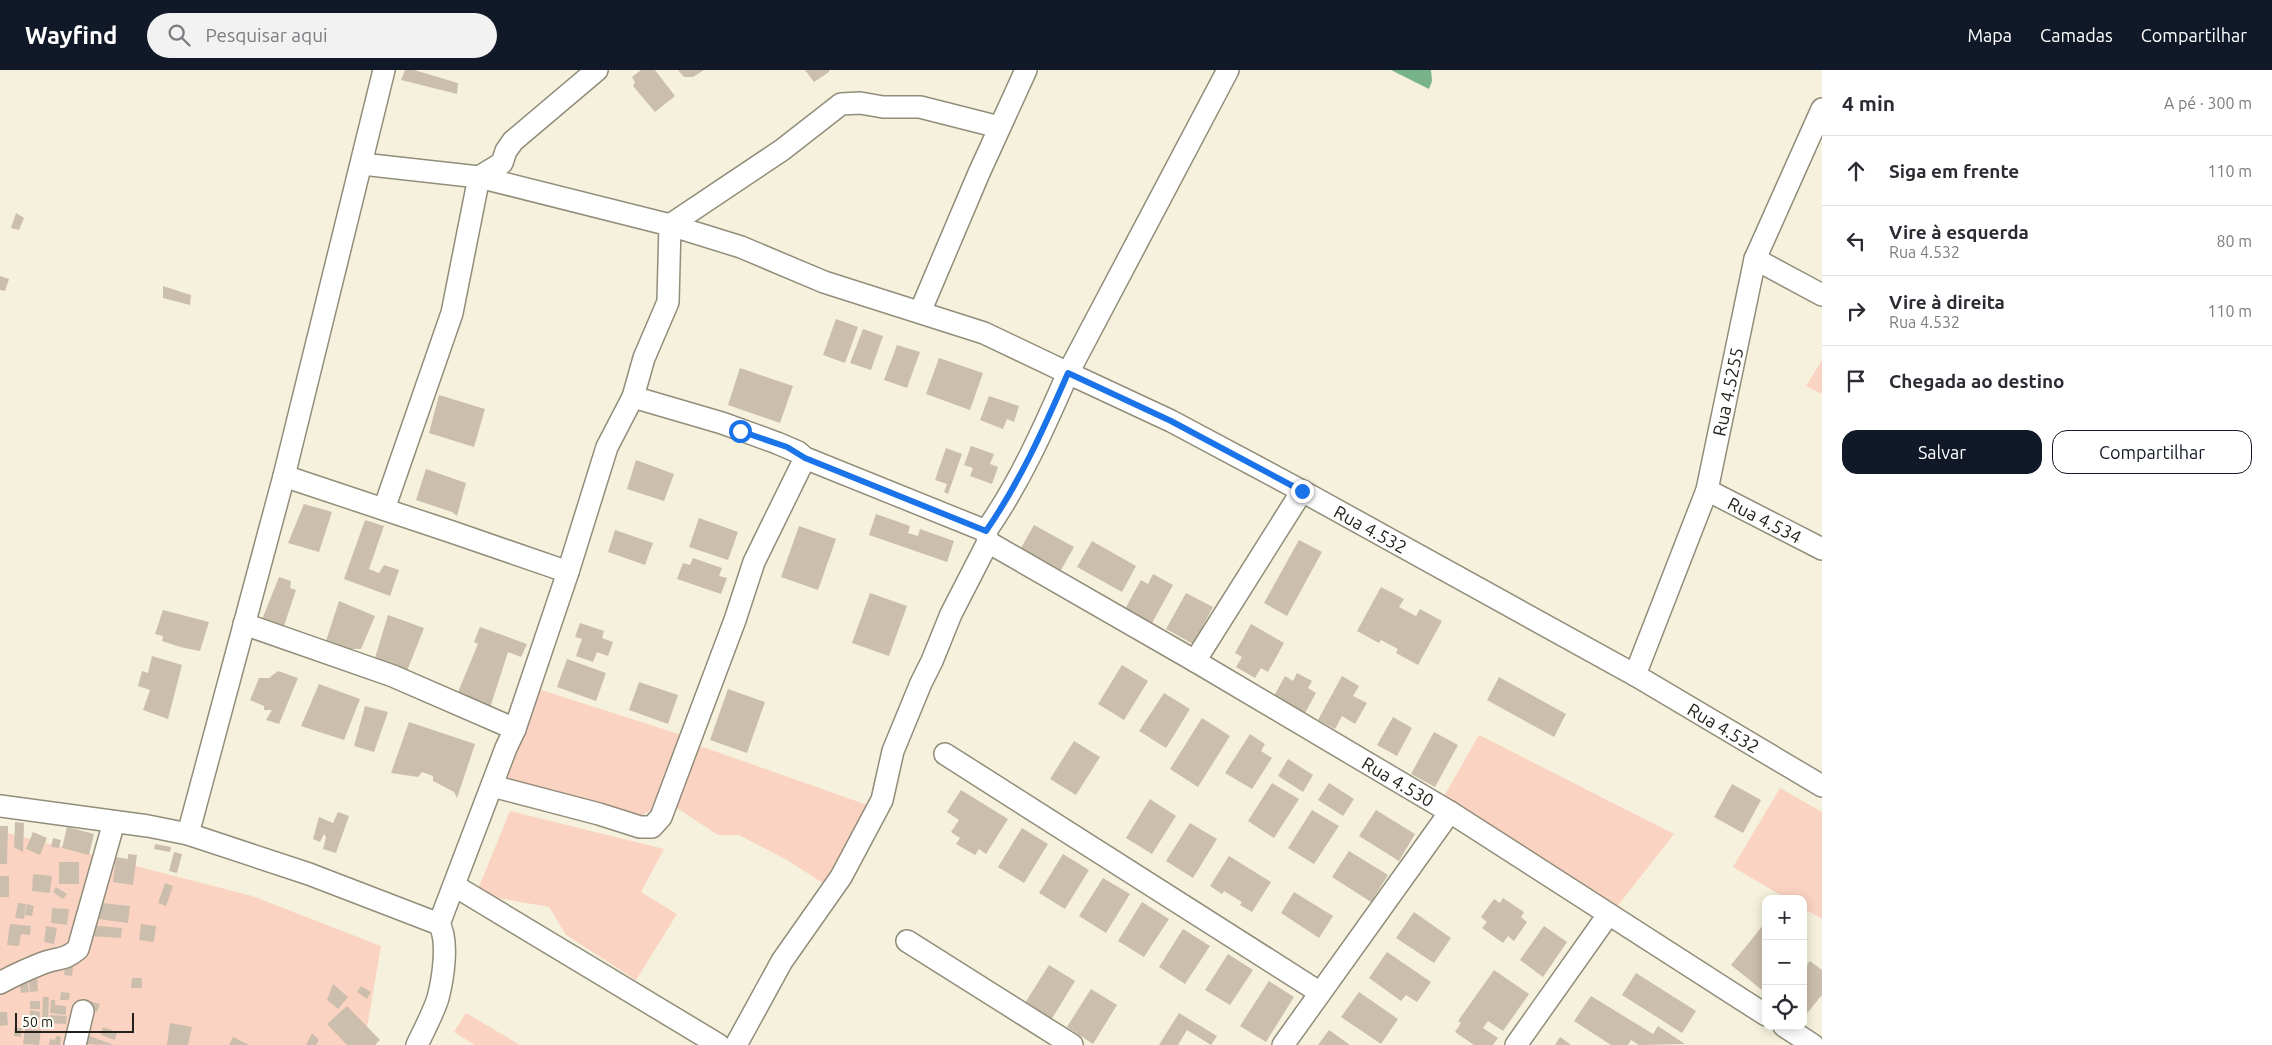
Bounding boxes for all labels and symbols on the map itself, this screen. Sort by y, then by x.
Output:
street label: Rua 4.5255 [1708,345,1746,438]
route start [729,420,752,443]
route end [1291,480,1314,503]
street label: Rua 4.534 [1725,493,1805,547]
street label: Rua 4.532 [1331,501,1411,557]
street label: Rua 4.532 [1684,699,1763,757]
street label: Rua 4.530 [1359,752,1438,810]
scale bar [15,1010,134,1033]

